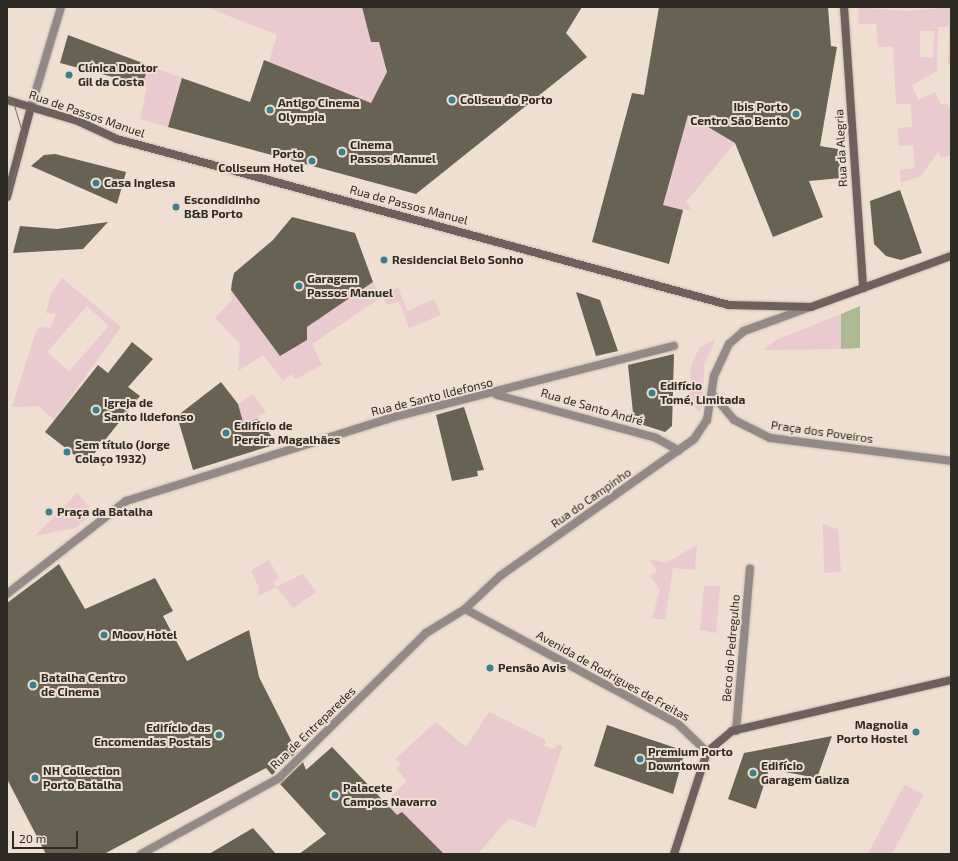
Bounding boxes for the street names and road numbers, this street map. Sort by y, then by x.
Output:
street label: Rua de Passos Manuel [27,87,147,141]
street label: Rua da Alegria [832,109,850,187]
street label: Rua de Passos Manuel [348,182,470,228]
street label: Rua de Santo Ildefonso [370,375,494,419]
street label: Rua de Santo André [539,385,645,429]
street label: Praça dos Poveiros [770,418,874,446]
street label: Rua do Campinho [548,465,634,531]
street label: Beco do Pedregulho [719,594,743,702]
street label: Avenida de Rodrigues de Freitas [534,628,692,724]
street label: Rua de Entreparedes [267,684,359,772]

